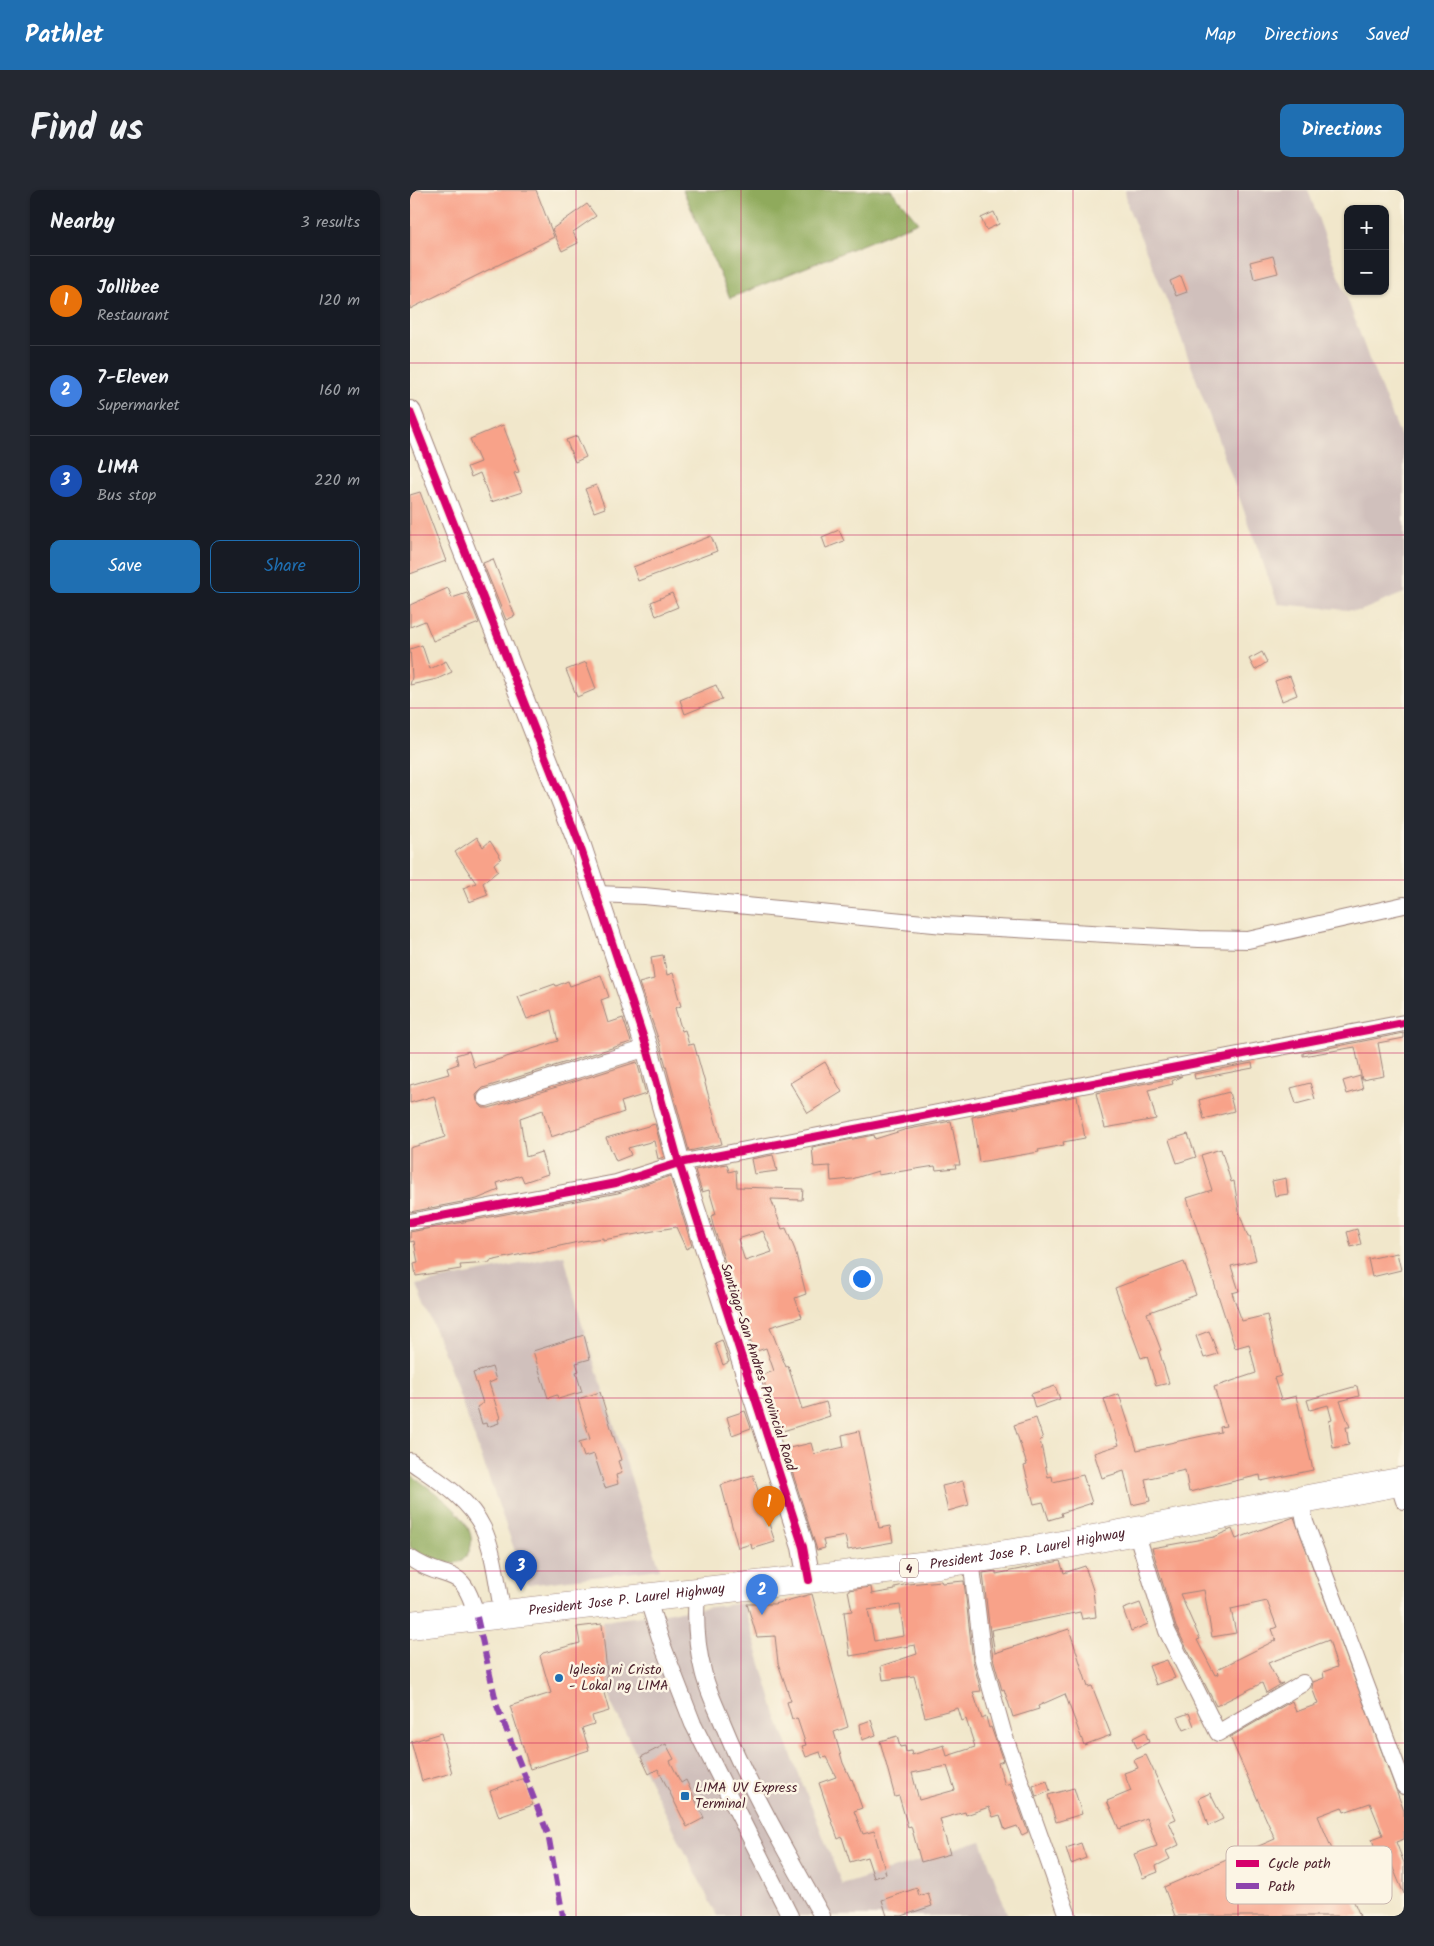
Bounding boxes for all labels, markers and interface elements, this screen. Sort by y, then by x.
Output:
text: Pathlet [25,16,104,55]
text: Map [1204,21,1236,50]
text: Directions [1264,21,1338,50]
text: Saved [1366,21,1409,50]
text: Find us [30,102,143,158]
button: Directions [1280,104,1404,157]
map controls [1344,205,1389,295]
button: + [1344,205,1389,250]
text: Nearby [50,206,115,239]
text: 3 results [301,210,360,235]
button: − [1344,250,1389,295]
text: Jollibee [97,273,159,303]
text: 1 [64,288,68,313]
text: 120 m [319,288,360,313]
text: Restaurant [97,303,169,328]
text: 7-Eleven [97,363,169,393]
text: 2 [61,378,71,403]
text: 160 m [319,378,360,403]
text: Supermarket [97,393,180,418]
text: LIMA [97,453,140,483]
text: 3 [62,468,70,493]
text: 220 m [314,468,360,493]
text: Bus stop [97,483,156,508]
button: Save [50,540,200,593]
button: Share [210,540,360,593]
street label: Santiago-San Andres Provincial Road [714,1260,802,1475]
your location [849,1266,875,1292]
pin: 1 [753,1486,785,1527]
street label: President Jose P. Laurel Highway [928,1522,1127,1576]
pin: 3 [505,1550,537,1591]
road number: 4 [900,1559,918,1578]
pin: 2 [746,1574,778,1615]
street label: President Jose P. Laurel Highway [527,1578,726,1622]
place label: Iglesia ni Cristo - Lokal ng LIMA [569,1659,668,1697]
marker: Iglesia ni Cristo - Lokal ng LIMA [553,1672,565,1684]
place label: LIMA UV Express Terminal [695,1777,797,1815]
marker: LIMA UV Express Terminal [679,1790,691,1802]
legend [1226,1846,1392,1904]
text: Cycle path [1268,1853,1331,1875]
text: Path [1268,1876,1295,1898]

